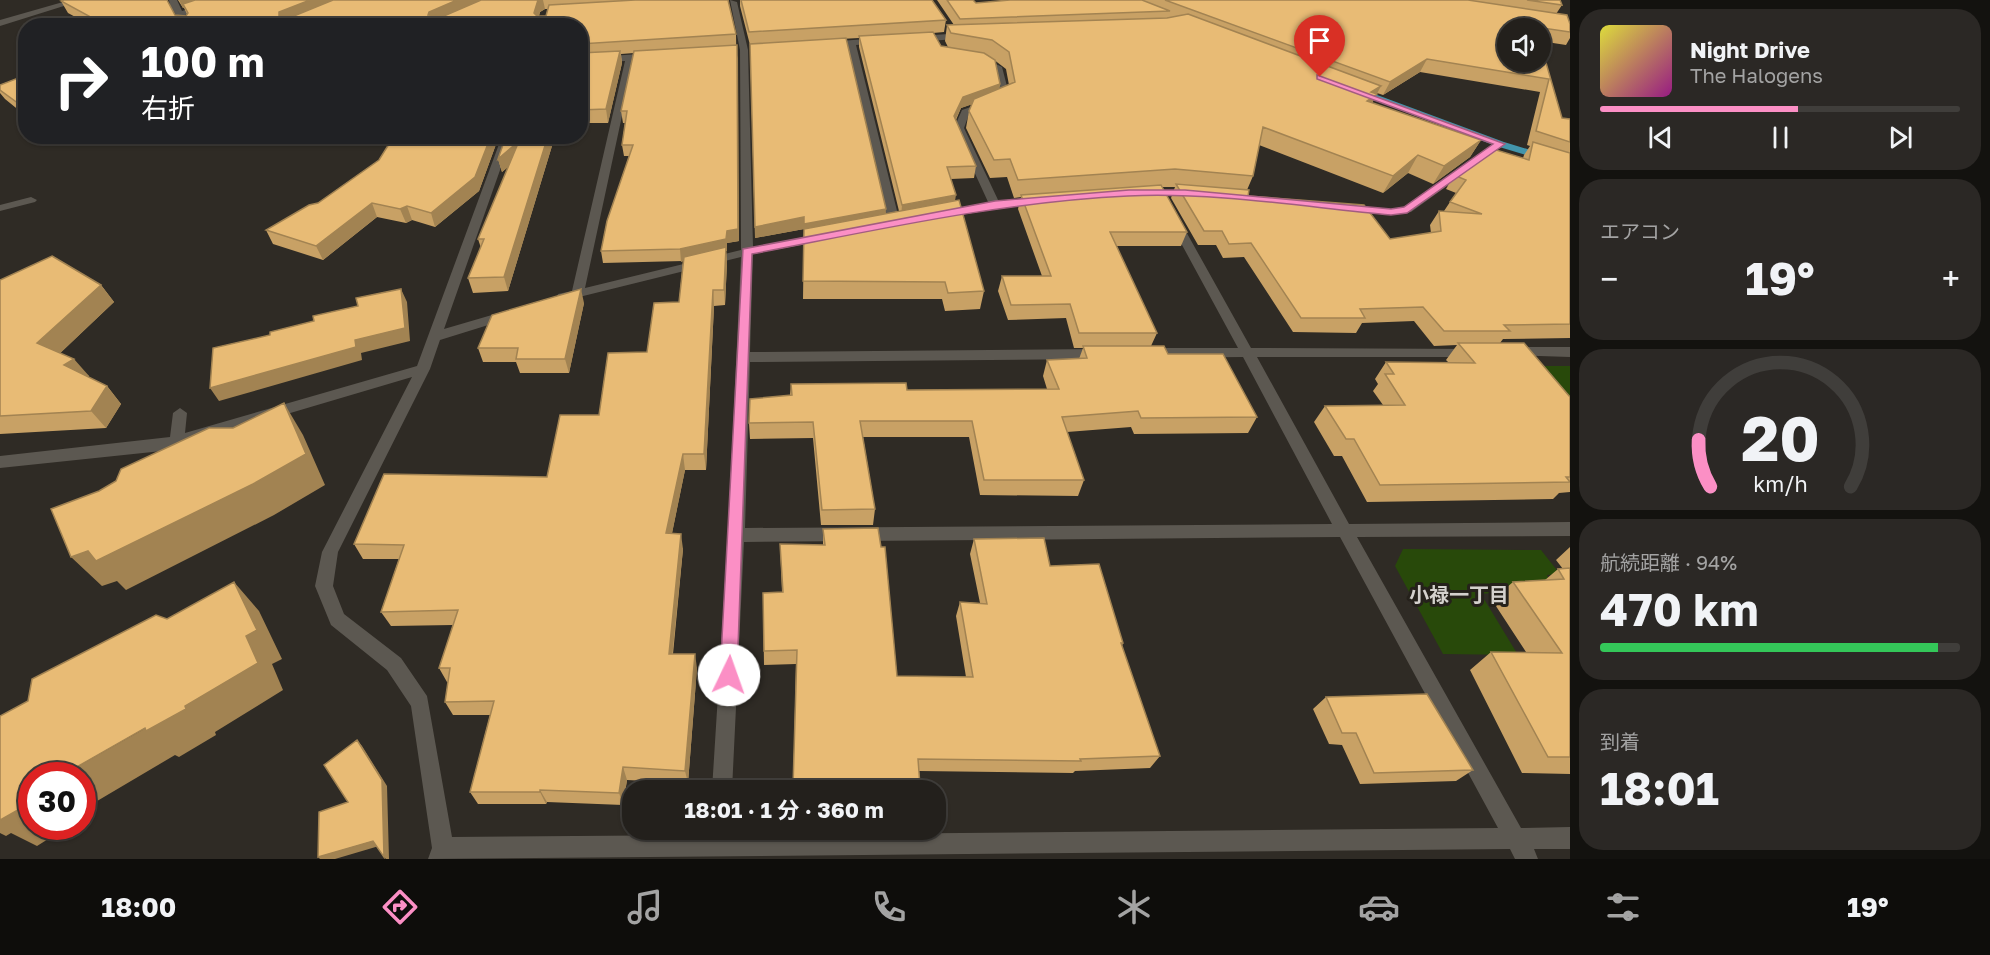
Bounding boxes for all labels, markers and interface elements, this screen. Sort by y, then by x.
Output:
pin [1294,15,1345,77]
map controls [1497,18,1551,72]
button: sound [1497,18,1551,72]
icon: arrive [1303,24,1336,57]
text: 100 m [141,36,264,86]
text: Night Drive [1690,36,1810,63]
icon: right [42,42,120,120]
text: The Halogens [1690,63,1823,87]
text: 右折 [141,92,195,124]
icon: previous [1644,121,1677,154]
icon: pause [1764,121,1797,154]
icon: next [1884,121,1917,154]
text: エアコン [1600,219,1680,243]
text: 19° [1745,251,1815,305]
text: − [1600,259,1618,298]
text: + [1942,259,1960,298]
text: 20 [1741,400,1819,475]
text: km/h [1753,471,1807,497]
text: 航続距離 · 94% [1600,550,1737,574]
district label: 小禄一丁目 [1409,582,1509,606]
text: 470 km [1600,582,1759,636]
position arrow [697,643,761,707]
text: 到着 [1600,729,1640,753]
text: 18:01 [1600,761,1719,815]
speed limit sign: 30 [18,762,96,840]
text: 18:01 · 1 分 · 360 m [684,796,884,823]
icon: directions [379,886,421,928]
icon: music [624,886,666,928]
icon: phone [868,886,910,928]
icon: climate [1113,886,1155,928]
icon: car [1358,886,1400,928]
icon: filters [1602,886,1644,928]
text: 18:00 [101,891,176,923]
text: 19° [1847,891,1889,923]

